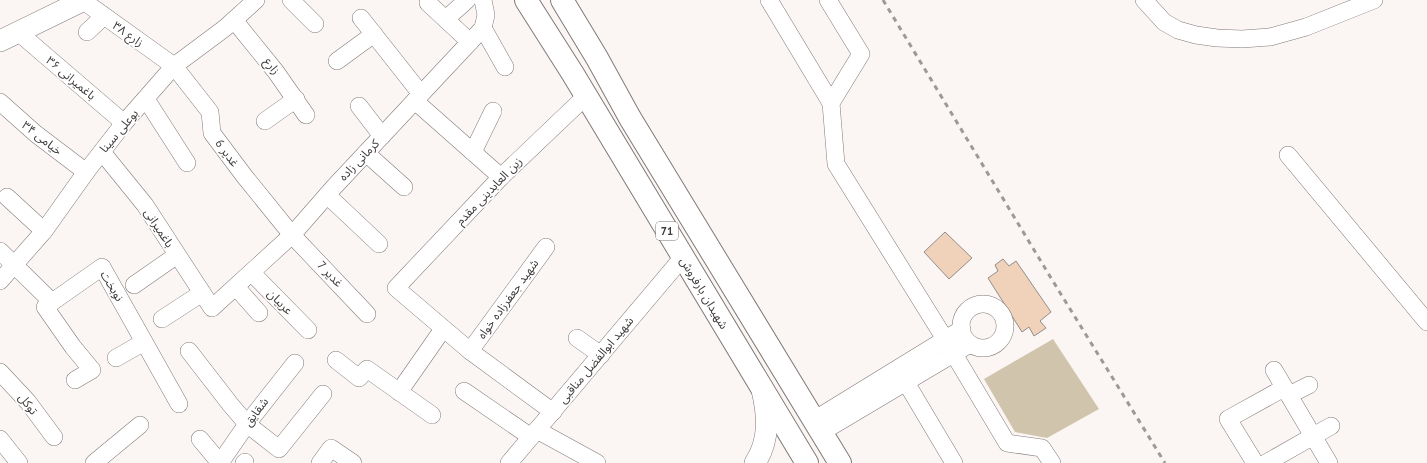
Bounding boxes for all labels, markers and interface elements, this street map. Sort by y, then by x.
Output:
street label: زارع ۳۸ [109,18,147,51]
street label: باغمیرانی ۳۶ [43,52,99,103]
street label: زارع [260,54,284,78]
street label: بوعلی سینا [96,106,141,155]
street label: خیامی ۳۴ [19,117,65,158]
street label: کرمانی زاده [335,135,383,184]
street label: غدیر 6 [212,136,242,169]
street label: زین العابدینی مقدم [452,153,526,229]
street label: باغمیرانی [141,205,178,250]
road number: 71 [656,222,678,240]
street label: شهیدان بارفروش [677,254,732,332]
street label: شهید جعفرزاده خواه [474,256,542,341]
street label: غدیر 7 [314,257,346,290]
street label: نوبخت [97,268,127,304]
street label: عربیان [264,286,296,318]
street label: شهید ابوالفضل مناقبی [555,313,636,406]
street label: توکل [15,390,42,418]
street label: شقایق [240,394,272,430]

